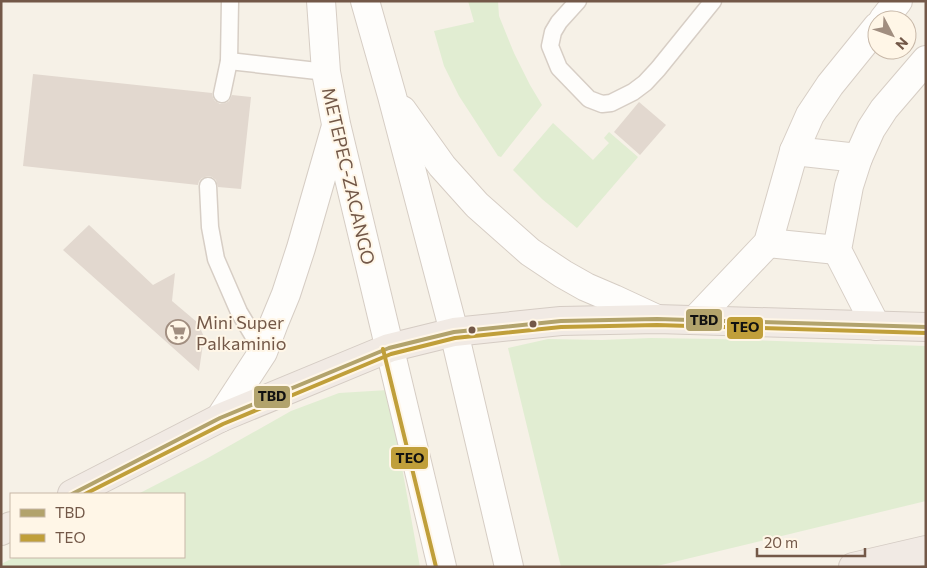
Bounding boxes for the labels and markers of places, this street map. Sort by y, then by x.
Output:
place label: Mini Super Palkaminio [196,311,286,354]
supermarket icon: Mini Super Palkaminio [165,319,191,345]
unlabelled marker [528,319,538,329]
unlabelled marker [467,325,477,335]

